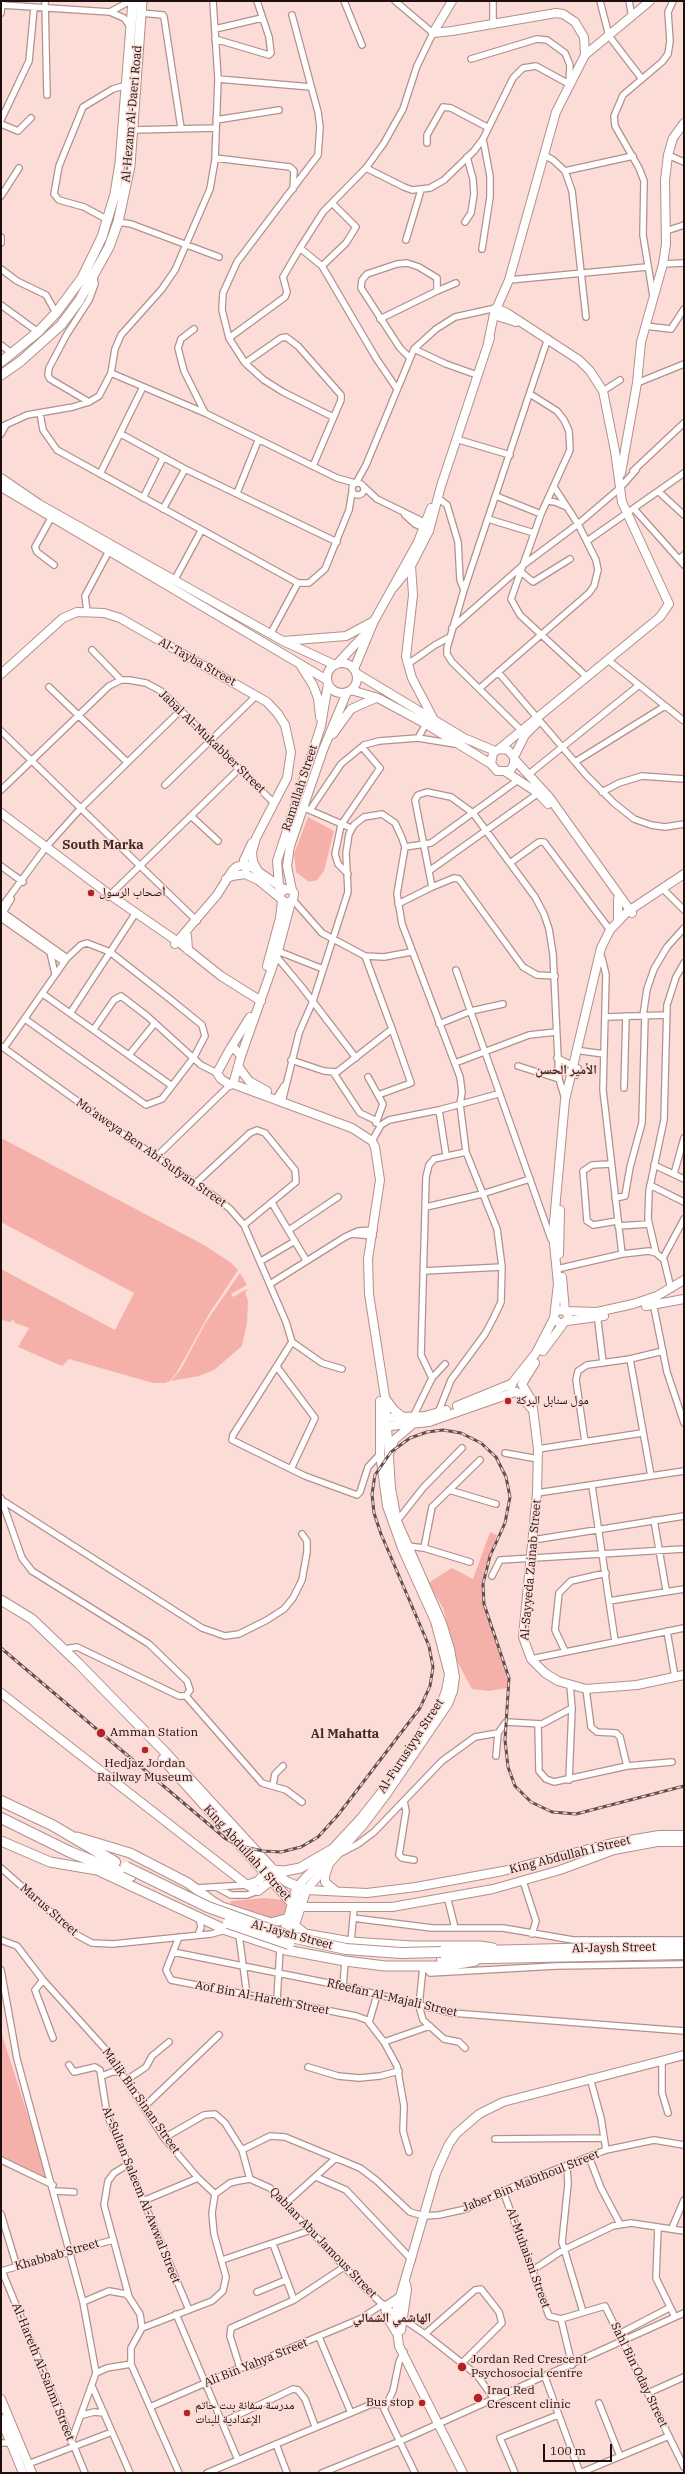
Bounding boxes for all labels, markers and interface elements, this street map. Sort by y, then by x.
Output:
street label: Al-Hezam Al-Daeri Road [119,45,145,183]
street label: Al-Tayba Street [156,635,238,689]
street label: Jabal Al-Mukabber Street [156,687,268,797]
street label: Ramallah Street [279,743,321,833]
district label: South Marka [62,837,144,853]
place label: أصحاب الرسول [99,886,165,900]
marker: أصحاب الرسول [86,888,96,898]
district label: الأمير الحسن [535,1062,597,1078]
street label: Mo'aweya Ben Abi Sufyan Street [73,1095,229,1211]
place label: مول سنابل البركة [516,1394,589,1408]
marker: مول سنابل البركة [503,1396,513,1406]
street label: Al-Sayyeda Zainab Street [518,1499,544,1641]
street label: Al-Furusiyya Street [375,1696,447,1796]
place label: Amman Station [110,1726,198,1740]
district label: Al Mahatta [311,1726,379,1742]
marker: Amman Station [95,1727,107,1739]
marker: Hedjaz Jordan Railway Museum [140,1745,150,1755]
place label: Hedjaz Jordan Railway Museum [97,1757,193,1785]
street label: King Abdullah I Street [200,1802,294,1904]
street label: King Abdullah I Street [508,1833,632,1877]
street label: Marus Street [17,1881,81,1939]
street label: Al-Jaysh Street [250,1917,334,1953]
street label: Al-Jaysh Street [572,1940,656,1956]
street label: Rfeefan Al-Majali Street [325,1976,459,2020]
street label: Aof Bin Al-Hareth Street [194,1978,330,2018]
street label: Malik Bin Sinan Street [99,2045,183,2157]
street label: Al-Sultan Saleem Al-Awwal Street [99,2105,183,2285]
street label: Jaber Bin Mabthoul Street [461,2147,601,2215]
street label: Qablan Abu Jamous Street [266,2185,380,2301]
street label: Al-Muhaisni Street [503,2206,553,2310]
street label: Khabbab Street [13,2236,101,2274]
street label: Al-Hareth Al-Sahmi Street [9,2301,77,2443]
district label: الهاشمي الشمالي [353,2310,431,2326]
street label: Sahl Bin Oday Street [607,2320,671,2430]
street label: Ali Bin Yahya Street [202,2336,310,2390]
place label: Jordan Red Crescent Psychosocial centre [471,2353,587,2381]
marker: Jordan Red Crescent Psychosocial centre [456,2361,468,2373]
place label: Iraq Red Crescent clinic [487,2384,571,2412]
marker: Iraq Red Crescent clinic [472,2392,484,2404]
place label: Bus stop [366,2396,414,2410]
marker: Bus stop [417,2398,427,2408]
place label: مدرسة سفانة بنت حاتم الإعدادية للبنات [195,2399,294,2427]
marker: مدرسة سفانة بنت حاتم الإعدادية للبنات [182,2408,192,2418]
scale bar [545,2436,614,2462]
text: 100 m [550,2443,586,2458]

